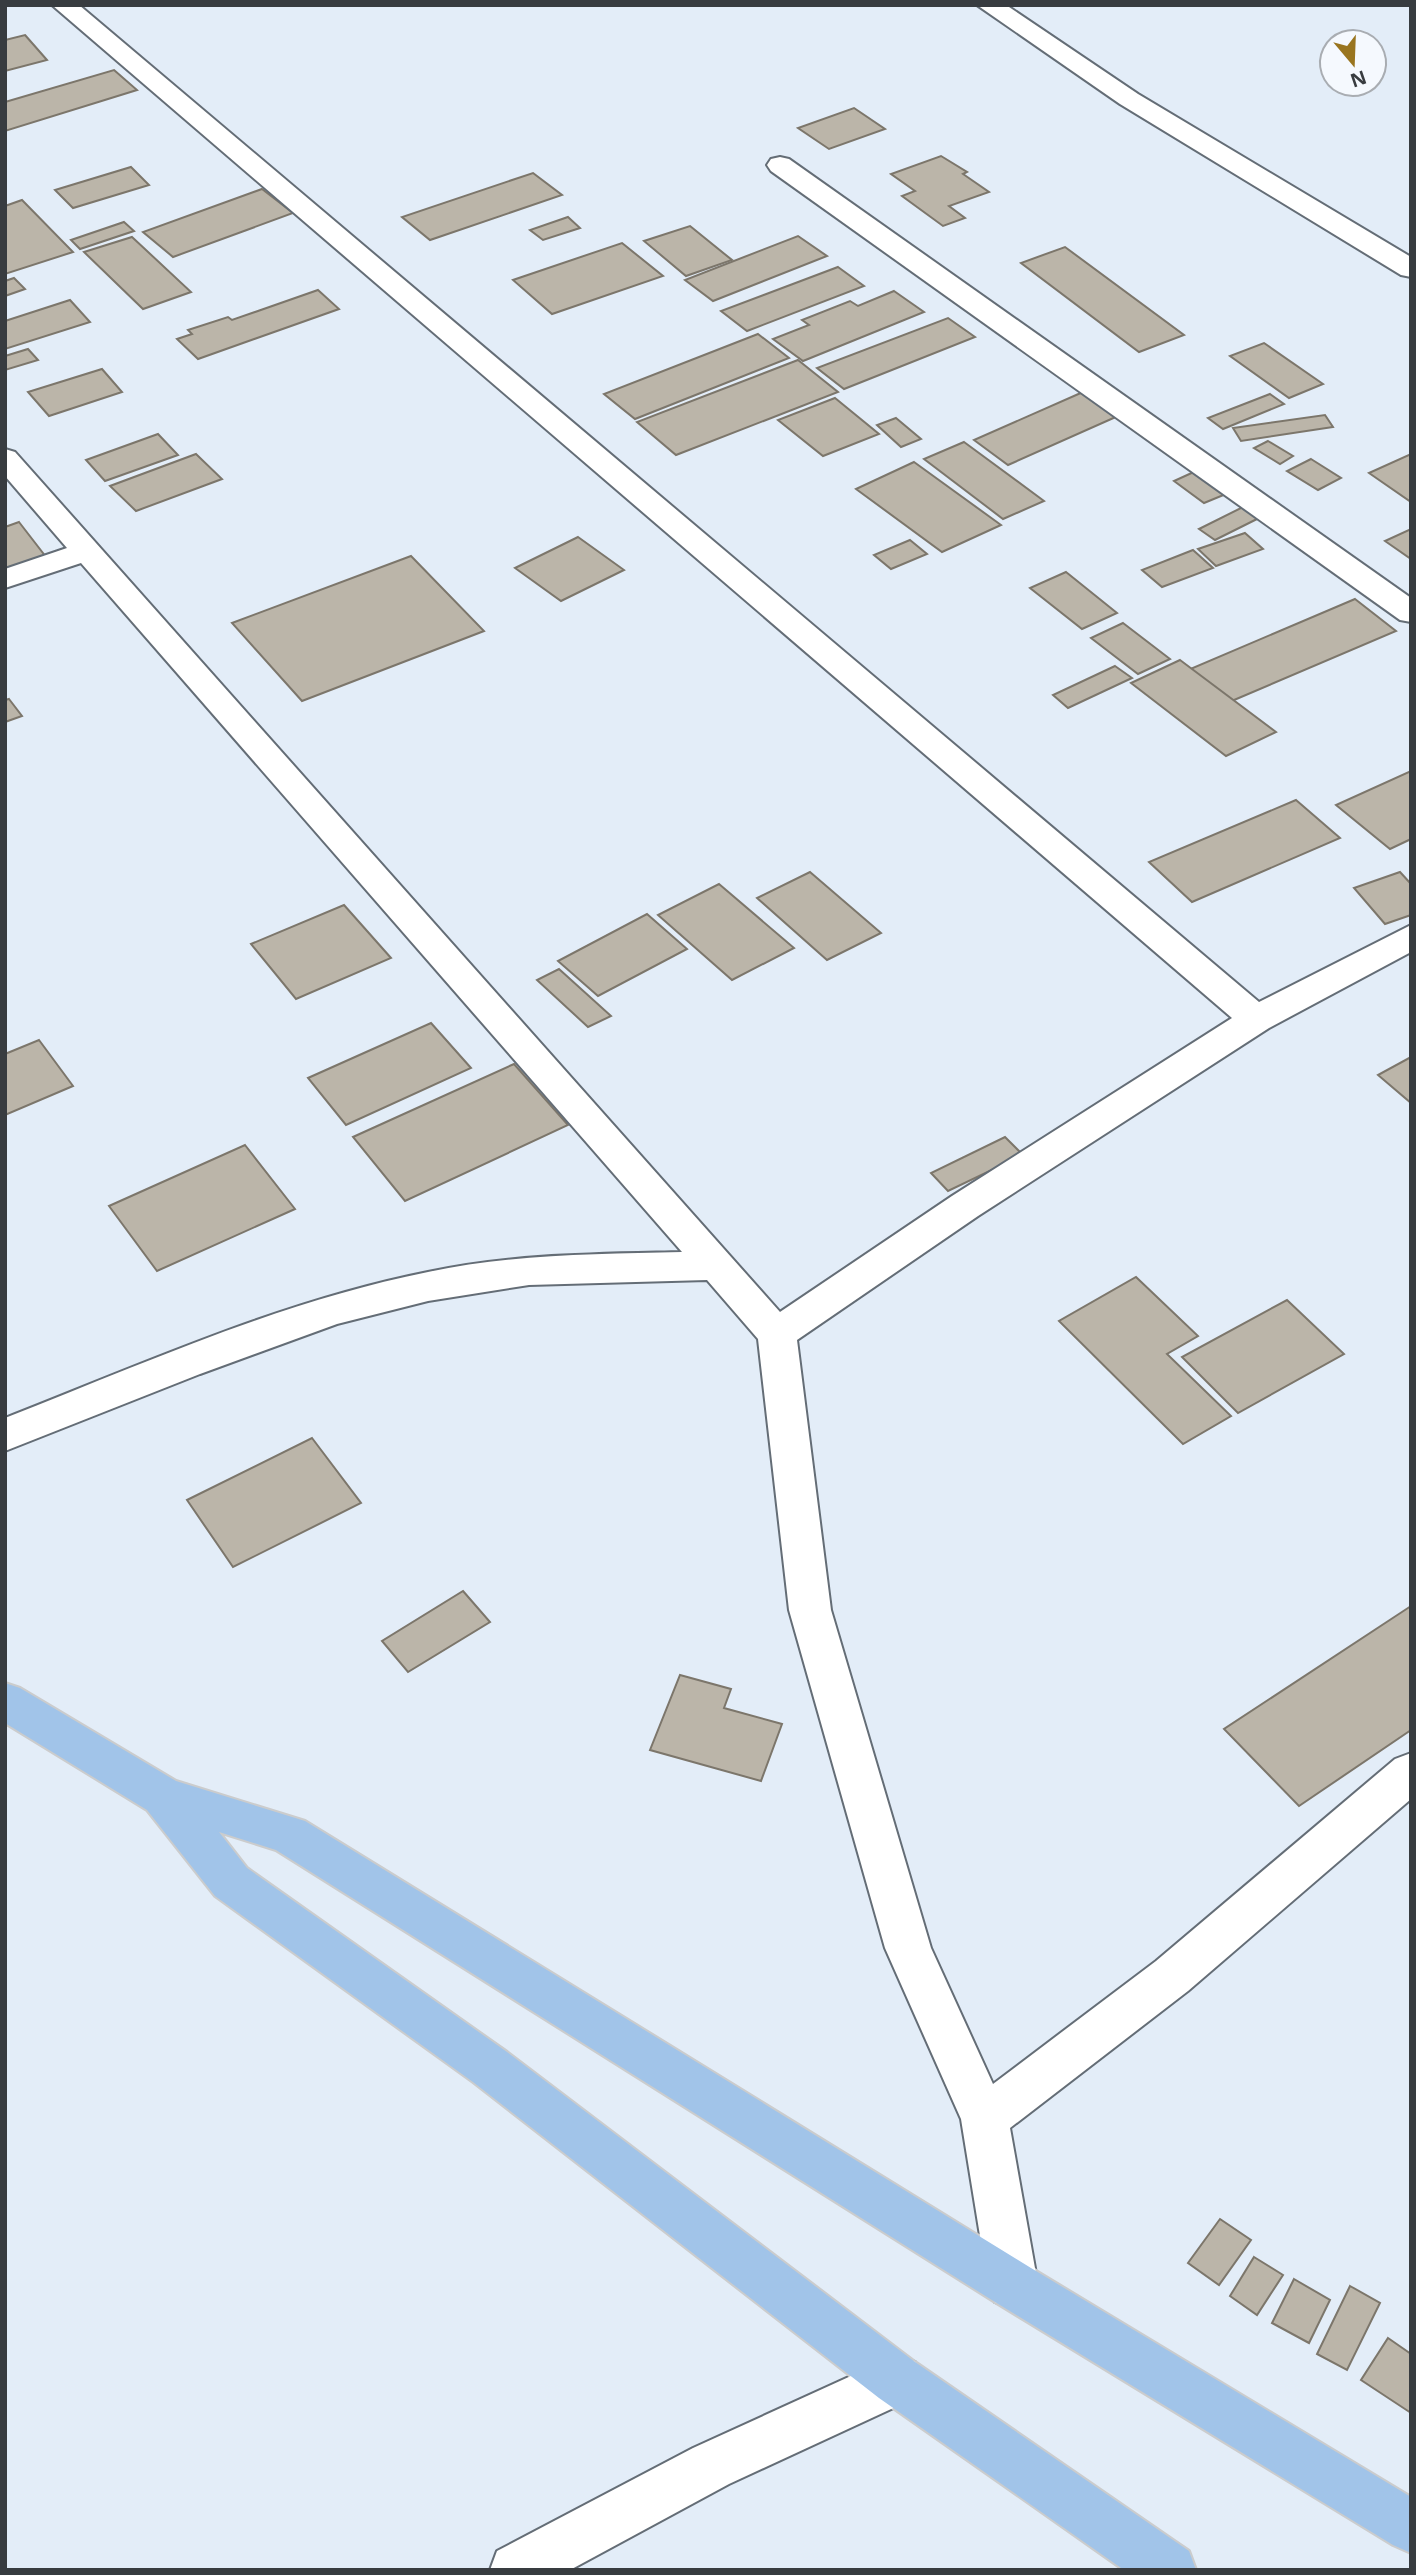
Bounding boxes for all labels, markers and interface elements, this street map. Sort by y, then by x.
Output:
north arrow [1318,28,1388,98]
text: N [1347,64,1370,94]

